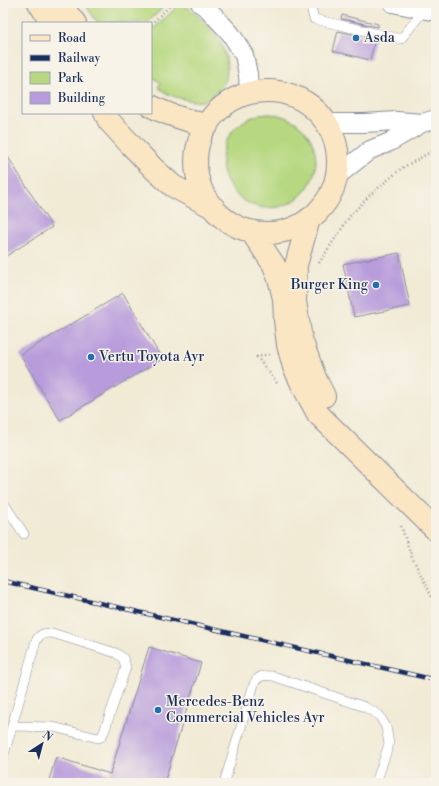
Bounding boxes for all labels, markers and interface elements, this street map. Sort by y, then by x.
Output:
legend [22,22,152,114]
place label: Asda [363,29,396,47]
text: Road [58,31,86,46]
marker: Asda [351,33,361,43]
text: Railway [58,51,100,66]
text: Park [58,71,84,86]
text: Building [57,91,106,106]
place label: Burger King [290,276,369,294]
marker: Burger King [371,280,381,290]
place label: Vertu Toyota Ayr [98,348,204,366]
marker: Vertu Toyota Ayr [86,352,96,362]
place label: Mercedes-Benz Commercial Vehicles Ayr [166,693,324,727]
marker: Mercedes-Benz Commercial Vehicles Ayr [153,705,163,715]
north arrow [22,724,62,764]
text: N [40,728,55,745]

